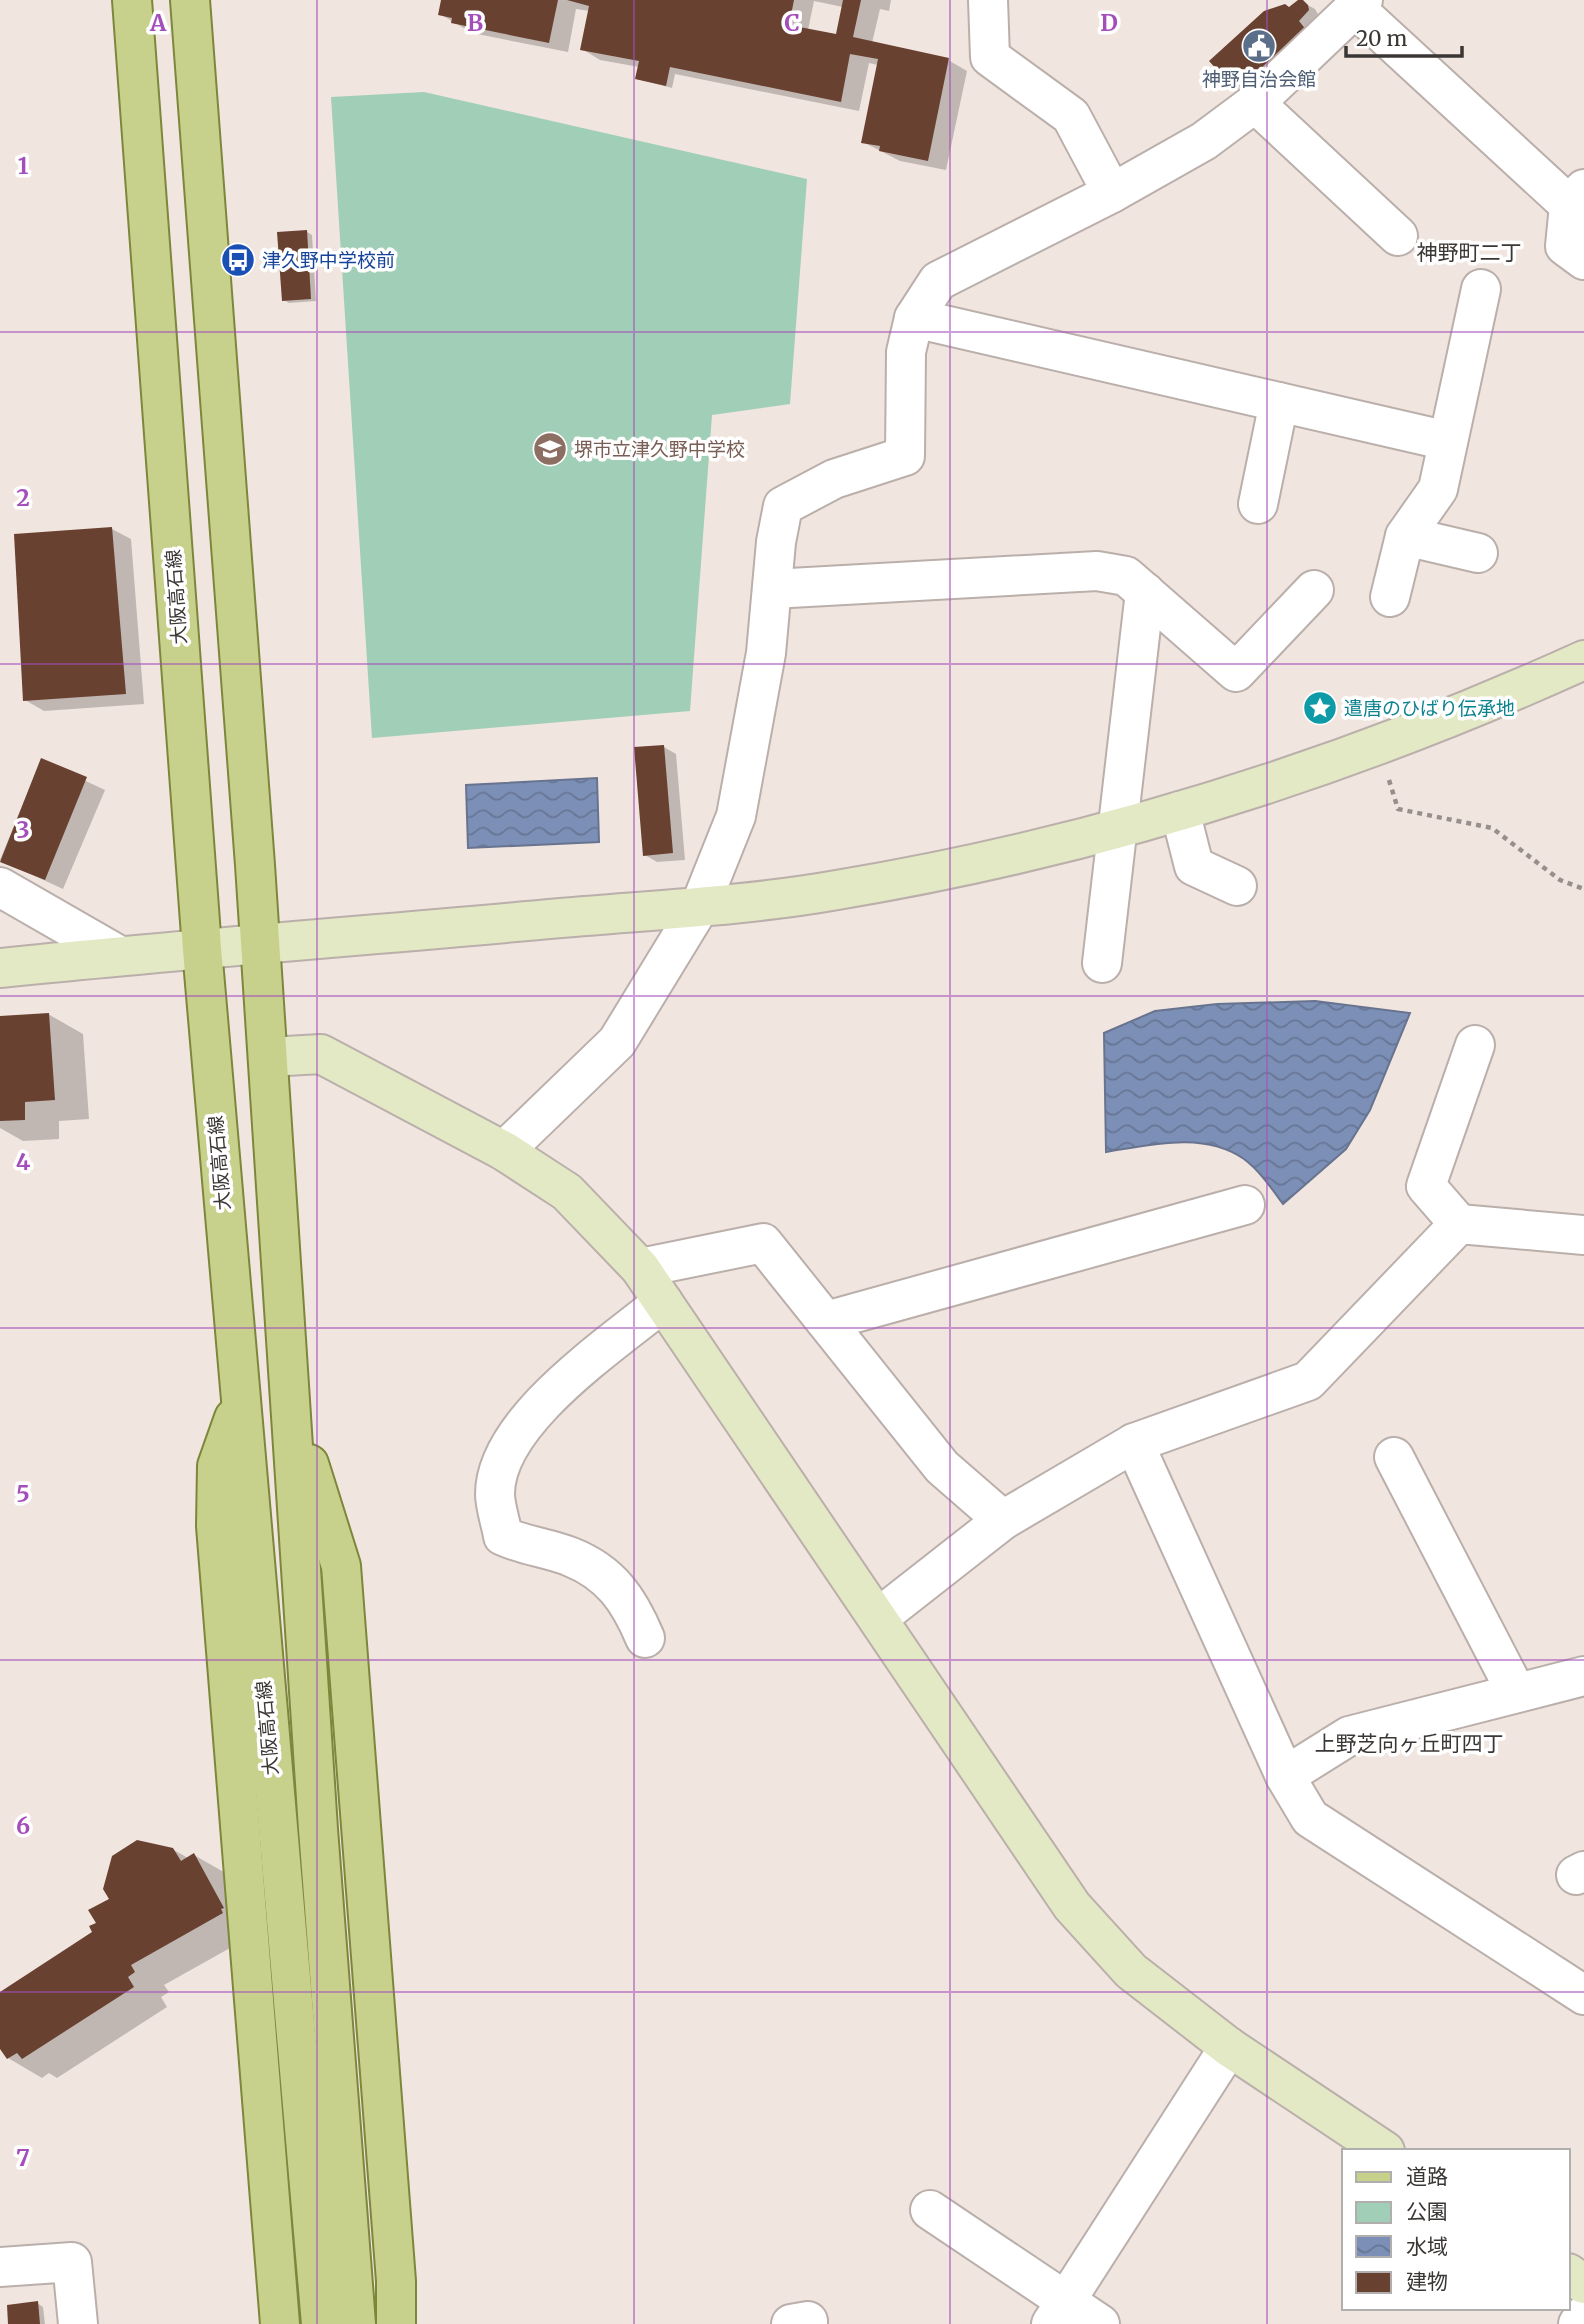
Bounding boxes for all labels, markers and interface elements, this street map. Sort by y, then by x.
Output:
text: A [149,8,167,37]
text: B [467,8,483,37]
text: C [784,8,800,37]
text: D [1100,8,1118,37]
scale bar [1346,14,1462,58]
text: 20 m [1356,25,1408,52]
public building icon: 神野自治会館 [1240,27,1278,65]
place label: 神野自治会館 [1202,67,1316,91]
text: 1 [18,151,29,180]
district label: 神野町二丁 [1417,239,1522,266]
bus stop icon: 津久野中学校前 [219,241,257,279]
place label: 津久野中学校前 [262,248,395,272]
school or university icon: 堺市立津久野中学校 [531,430,569,468]
place label: 堺市立津久野中学校 [574,437,745,461]
text: 2 [16,483,30,512]
street label: 大阪高石線 [161,549,191,645]
place icon: 遣唐のひばり伝承地 [1301,689,1339,727]
place label: 遣唐のひばり伝承地 [1344,696,1515,720]
text: 3 [16,815,30,844]
street label: 大阪高石線 [203,1115,235,1211]
text: 4 [16,1147,31,1176]
text: 5 [16,1479,30,1508]
street label: 大阪高石線 [251,1680,283,1776]
district label: 上野芝向ヶ丘町四丁 [1315,1730,1504,1757]
text: 6 [16,1811,30,1840]
text: 7 [16,2143,30,2172]
legend [1342,2149,1570,2310]
text: 道路 [1406,2163,1448,2190]
text: 公園 [1406,2198,1448,2225]
text: 水域 [1406,2233,1448,2260]
text: 建物 [1406,2268,1448,2295]

